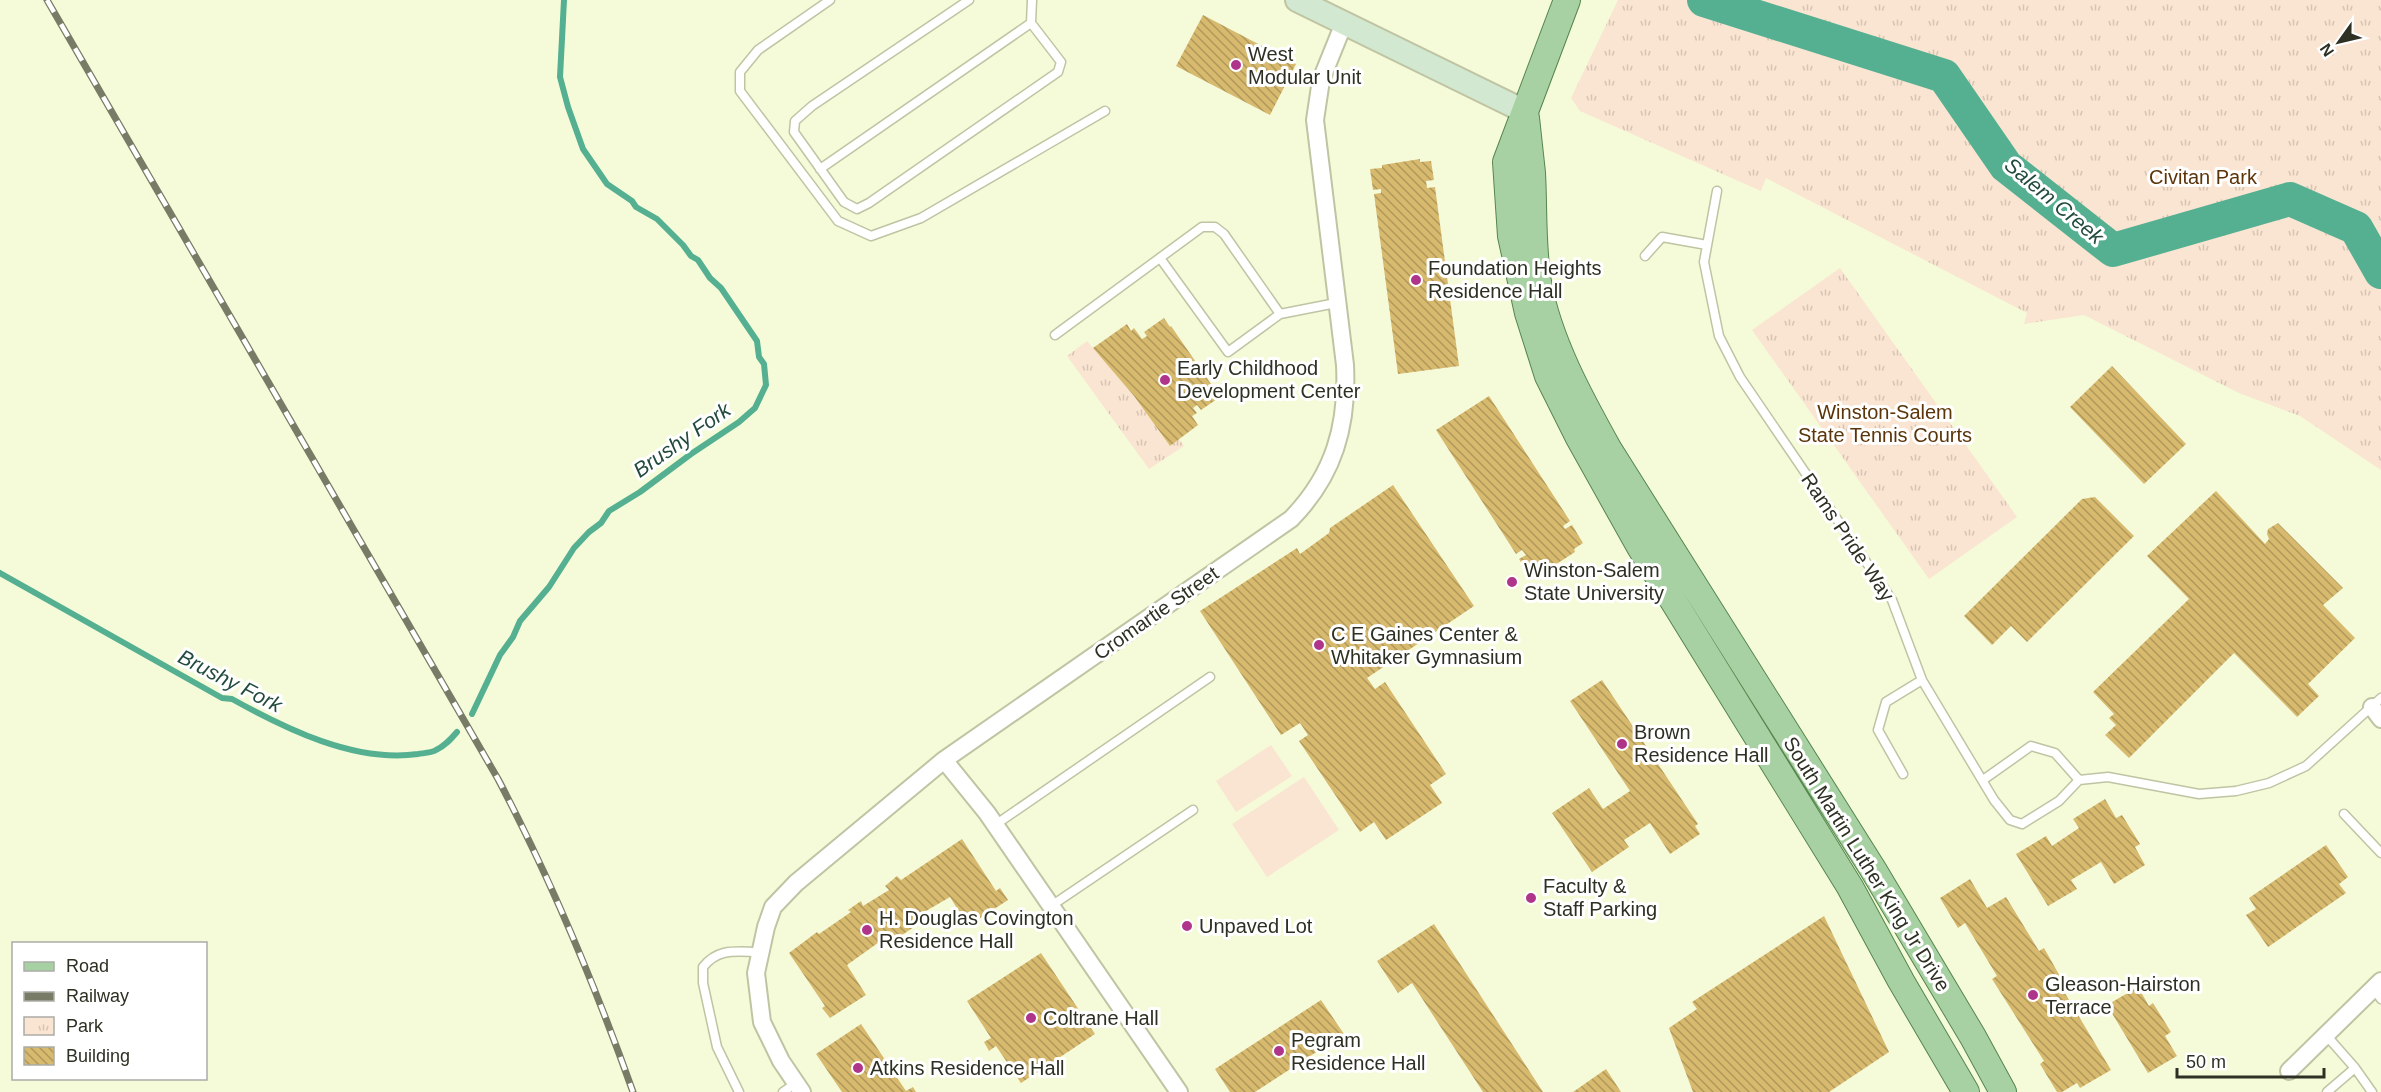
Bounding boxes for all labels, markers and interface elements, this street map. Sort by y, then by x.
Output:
north arrow [2309,12,2369,72]
text: N [2317,41,2337,60]
place label: West Modular Unit [1248,43,1362,88]
marker: West Modular Unit [1229,58,1243,72]
water label: Salem Creek [2000,153,2109,249]
park label: Civitan Park [2149,166,2258,188]
place label: Foundation Heights Residence Hall [1428,257,1601,302]
marker: Foundation Heights Residence Hall [1409,273,1423,287]
place label: Early Childhood Development Center [1177,357,1361,402]
marker: Early Childhood Development Center [1158,373,1172,387]
water label: Brushy Fork [629,397,736,481]
park label: Winston-Salem State Tennis Courts [1798,401,1972,446]
street label: Rams Pride Way [1797,469,1899,605]
place label: Winston-Salem State University [1524,559,1664,604]
street label: Cromartie Street [1090,562,1223,664]
marker: Winston-Salem State University [1505,575,1519,589]
place label: C E Gaines Center & Whitaker Gymnasium [1331,623,1522,668]
marker: C E Gaines Center & Whitaker Gymnasium [1312,638,1326,652]
water label: Brushy Fork [175,645,287,717]
place label: Brown Residence Hall [1634,721,1769,766]
street label: South Martin Luther King Jr Drive [1779,733,1955,995]
marker: Brown Residence Hall [1615,737,1629,751]
place label: Faculty & Staff Parking [1543,875,1657,920]
marker: Faculty & Staff Parking [1524,891,1538,905]
place label: H. Douglas Covington Residence Hall [879,907,1074,952]
place label: Unpaved Lot [1199,915,1313,937]
marker: Unpaved Lot [1180,919,1194,933]
marker: H. Douglas Covington Residence Hall [860,923,874,937]
legend [12,942,207,1080]
text: Road [66,956,109,976]
place label: Gleason-Hairston Terrace [2045,973,2201,1018]
text: Railway [66,986,129,1006]
marker: Gleason-Hairston Terrace [2026,988,2040,1002]
place label: Coltrane Hall [1043,1007,1159,1029]
marker: Coltrane Hall [1024,1011,1038,1025]
text: Park [66,1016,104,1036]
place label: Pegram Residence Hall [1291,1029,1426,1074]
scale bar [2177,1041,2324,1079]
marker: Pegram Residence Hall [1272,1044,1286,1058]
text: Building [66,1046,130,1066]
text: 50 m [2186,1052,2226,1072]
place label: Atkins Residence Hall [870,1057,1065,1079]
marker: Atkins Residence Hall [851,1061,865,1075]

